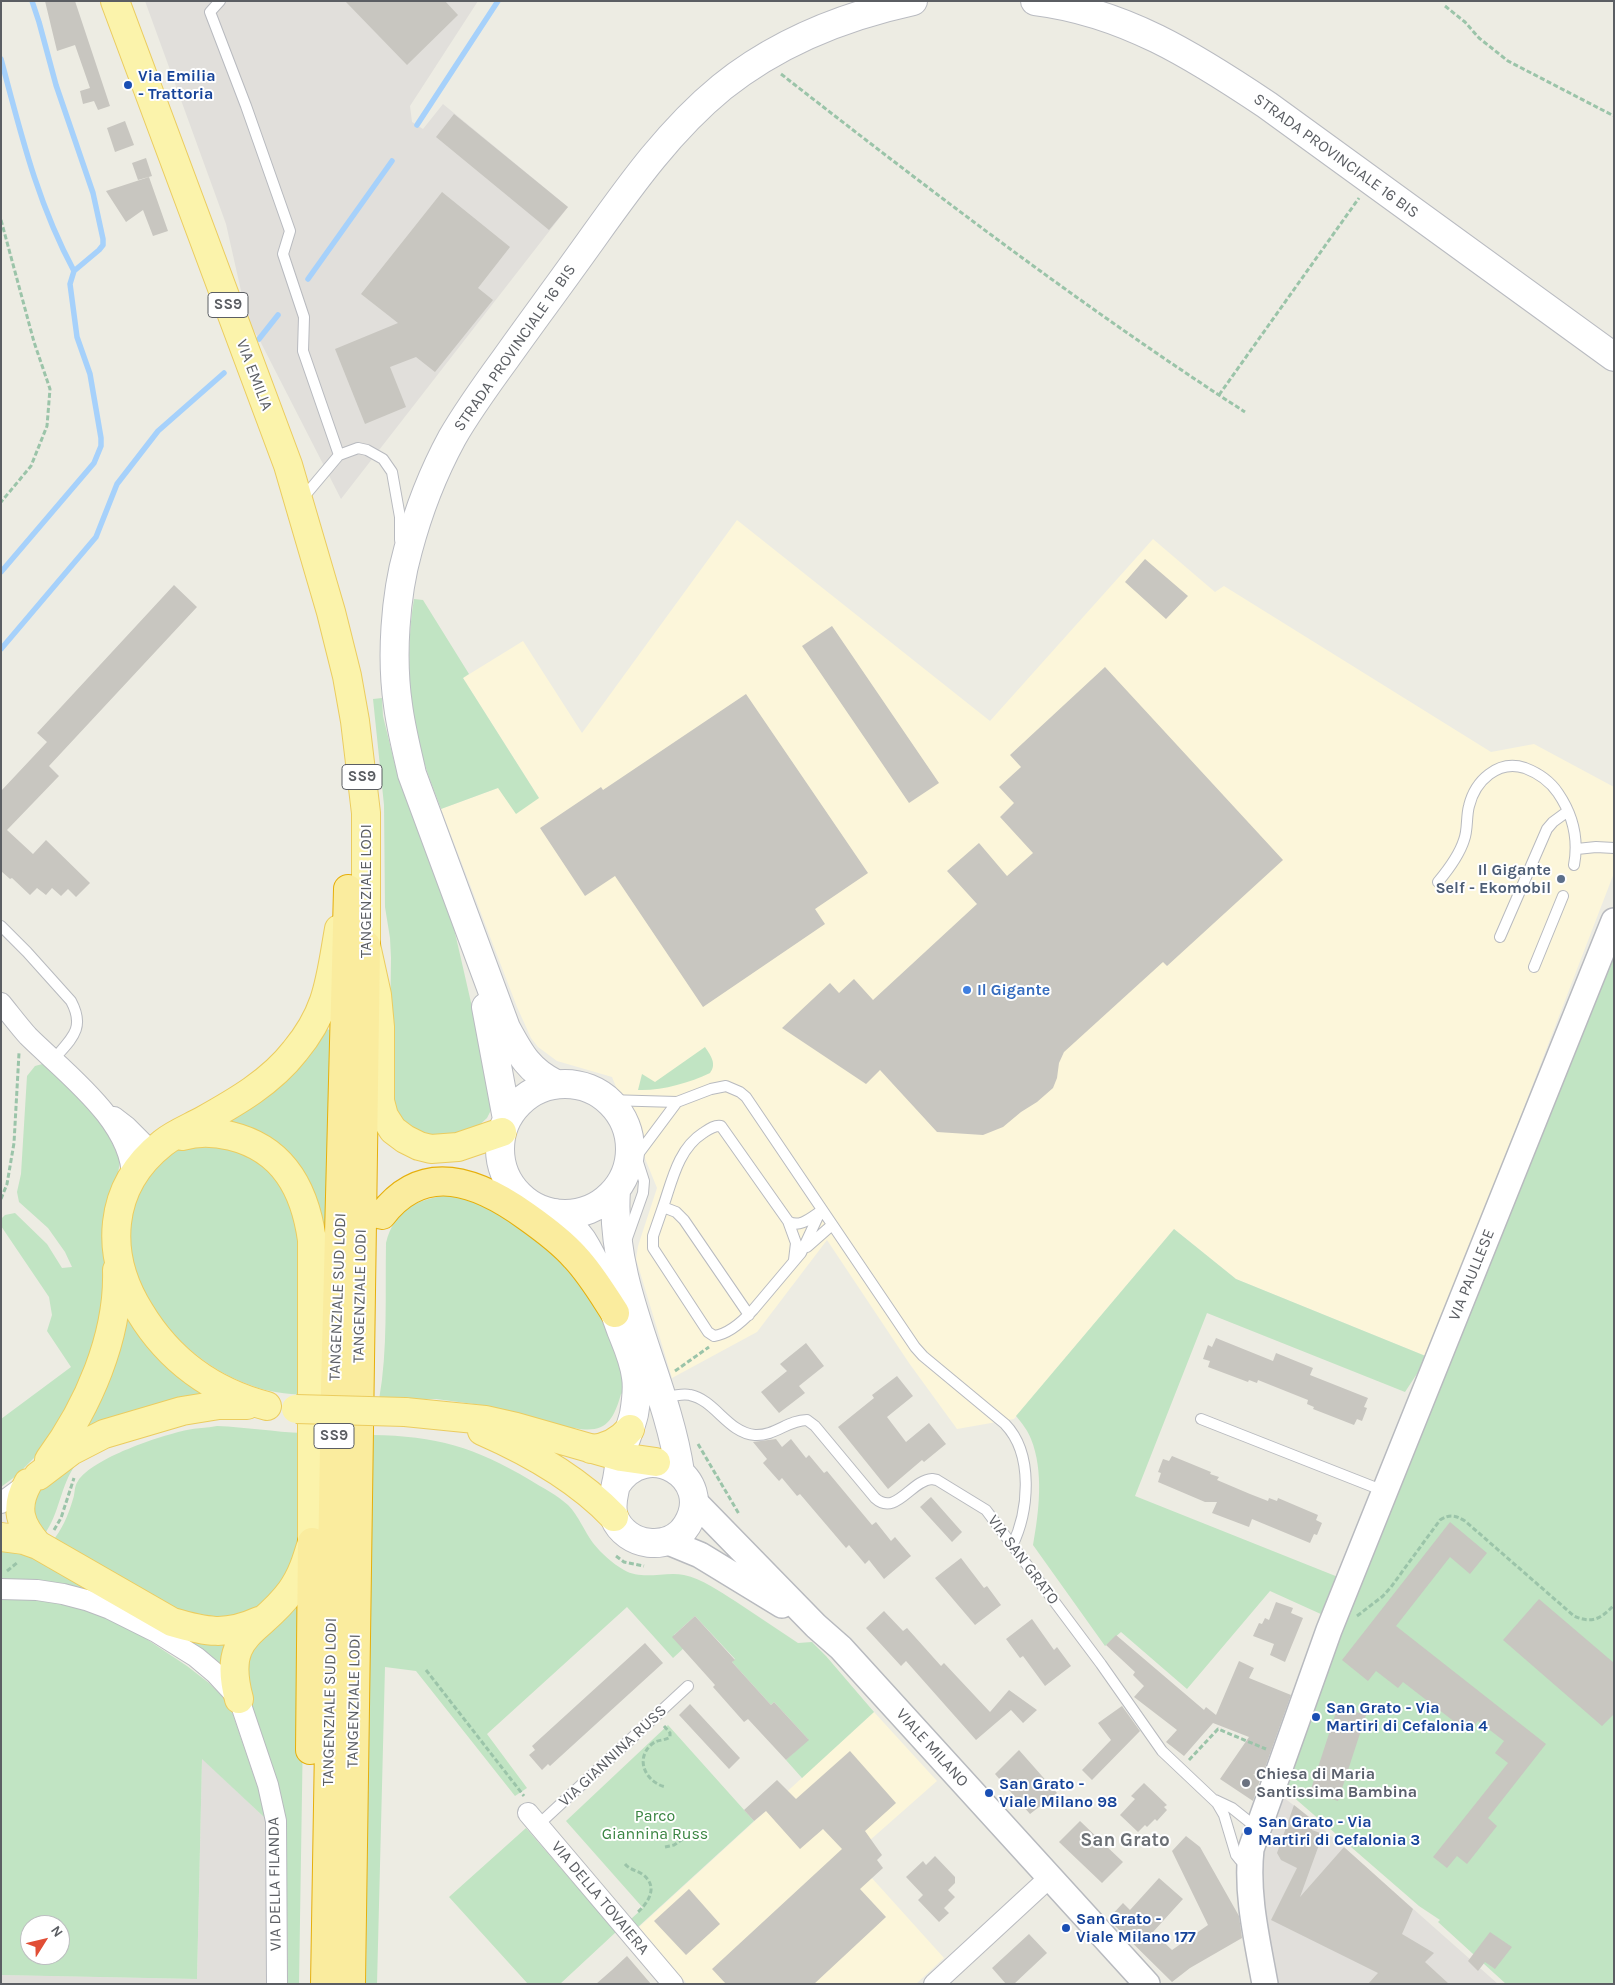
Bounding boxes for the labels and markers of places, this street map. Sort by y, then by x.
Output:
place label: Via Emilia - Trattoria [138,66,216,104]
marker: Via Emilia - Trattoria [122,79,134,91]
place label: Il Gigante Self - Ekomobil [1435,860,1551,898]
marker: Il Gigante Self - Ekomobil [1555,873,1567,885]
place label: Il Gigante [977,980,1050,1000]
marker: Il Gigante [961,984,973,996]
place label: San Grato - Via Martiri di Cefalonia 4 [1326,1698,1488,1736]
marker: San Grato - Via Martiri di Cefalonia 4 [1310,1711,1322,1723]
place label: Chiesa di Maria Santissima Bambina [1256,1764,1417,1802]
place label: San Grato - Viale Milano 98 [999,1774,1117,1812]
marker: Chiesa di Maria Santissima Bambina [1240,1777,1252,1789]
marker: San Grato - Viale Milano 98 [983,1787,995,1799]
place label: San Grato - Via Martiri di Cefalonia 3 [1258,1812,1420,1850]
marker: San Grato - Via Martiri di Cefalonia 3 [1242,1825,1254,1837]
place label: San Grato - Viale Milano 177 [1076,1909,1196,1947]
marker: San Grato - Viale Milano 177 [1060,1922,1072,1934]

